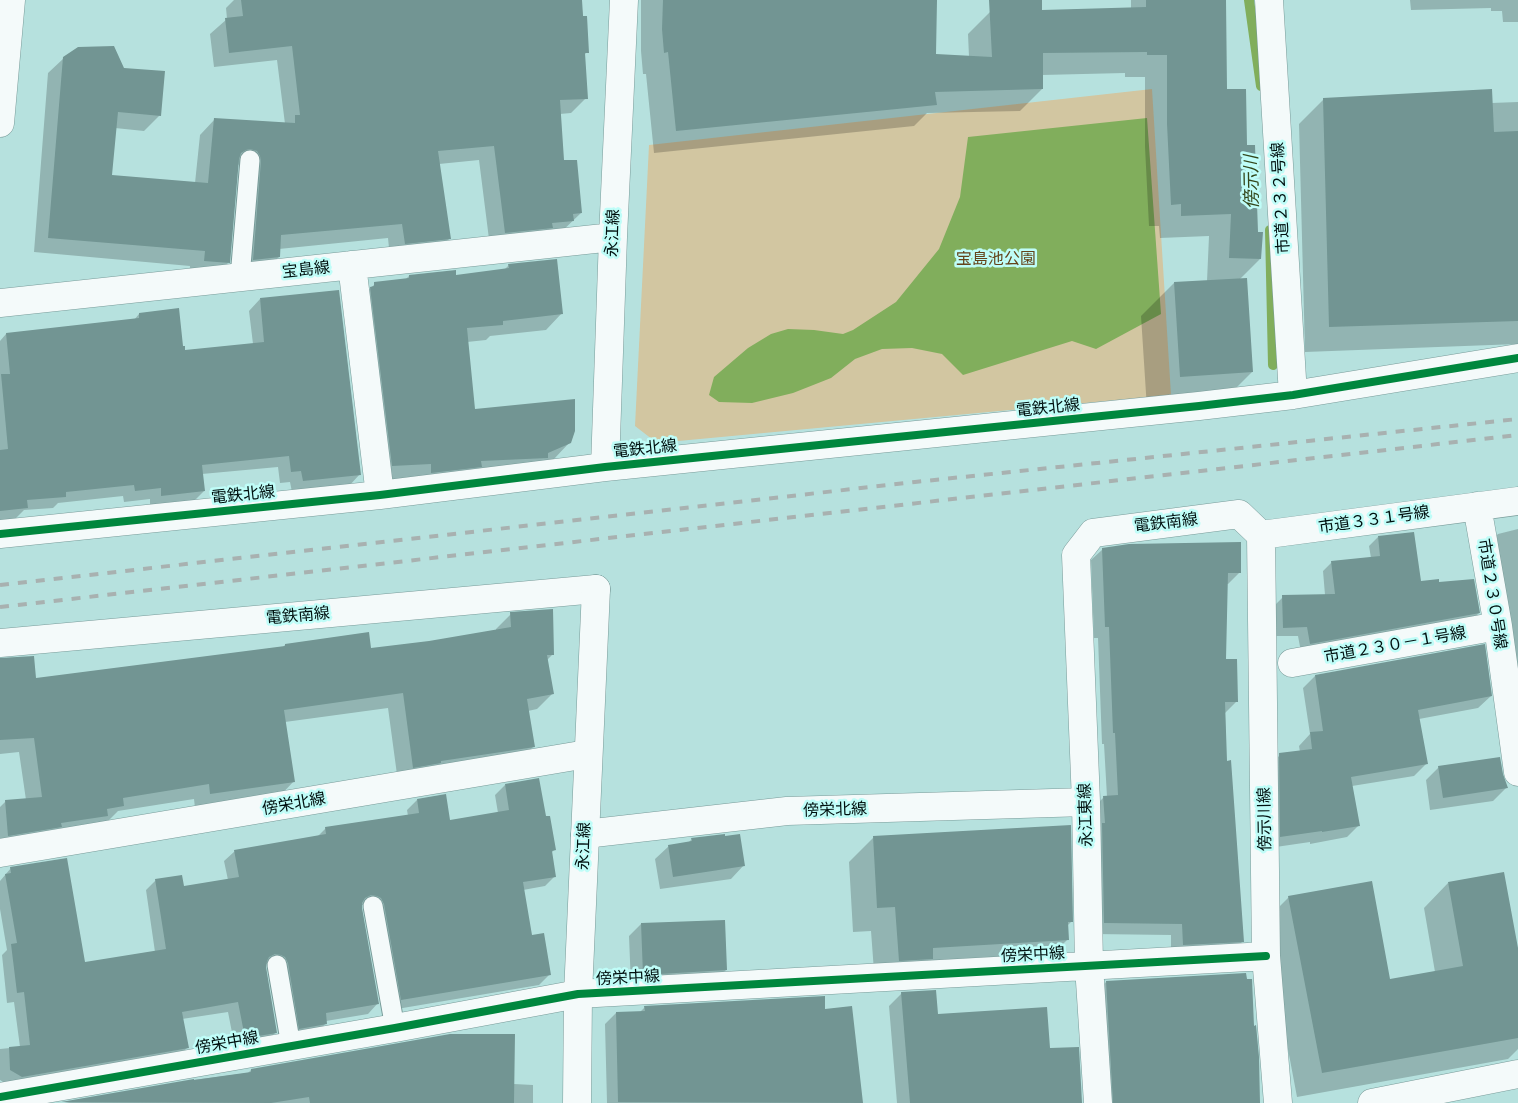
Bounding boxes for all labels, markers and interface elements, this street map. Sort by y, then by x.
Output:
street label: 市道２３２号線 [1268,142,1294,254]
water label: 傍示川 [1241,155,1263,209]
street label: 永江線 [603,209,623,257]
park label: 宝島池公園 [956,249,1036,269]
street label: 宝島線 [281,258,331,282]
street label: 電鉄北線 [1015,395,1081,421]
street label: 電鉄北線 [612,436,678,462]
street label: 電鉄北線 [210,482,276,508]
street label: 市道３３１号線 [1317,503,1431,537]
street label: 電鉄南線 [1133,510,1199,536]
street label: 市道２３０号線 [1474,537,1510,651]
street label: 電鉄南線 [265,604,331,628]
street label: 市道２３０－１号線 [1322,623,1468,667]
street label: 永江東線 [1075,783,1097,847]
street label: 傍示川線 [1255,787,1275,851]
street label: 傍栄北線 [261,789,327,819]
street label: 傍栄北線 [803,799,867,821]
street label: 永江線 [574,822,594,870]
street label: 傍栄中線 [1001,944,1065,966]
street label: 傍栄中線 [596,967,660,989]
street label: 傍栄中線 [194,1028,260,1058]

